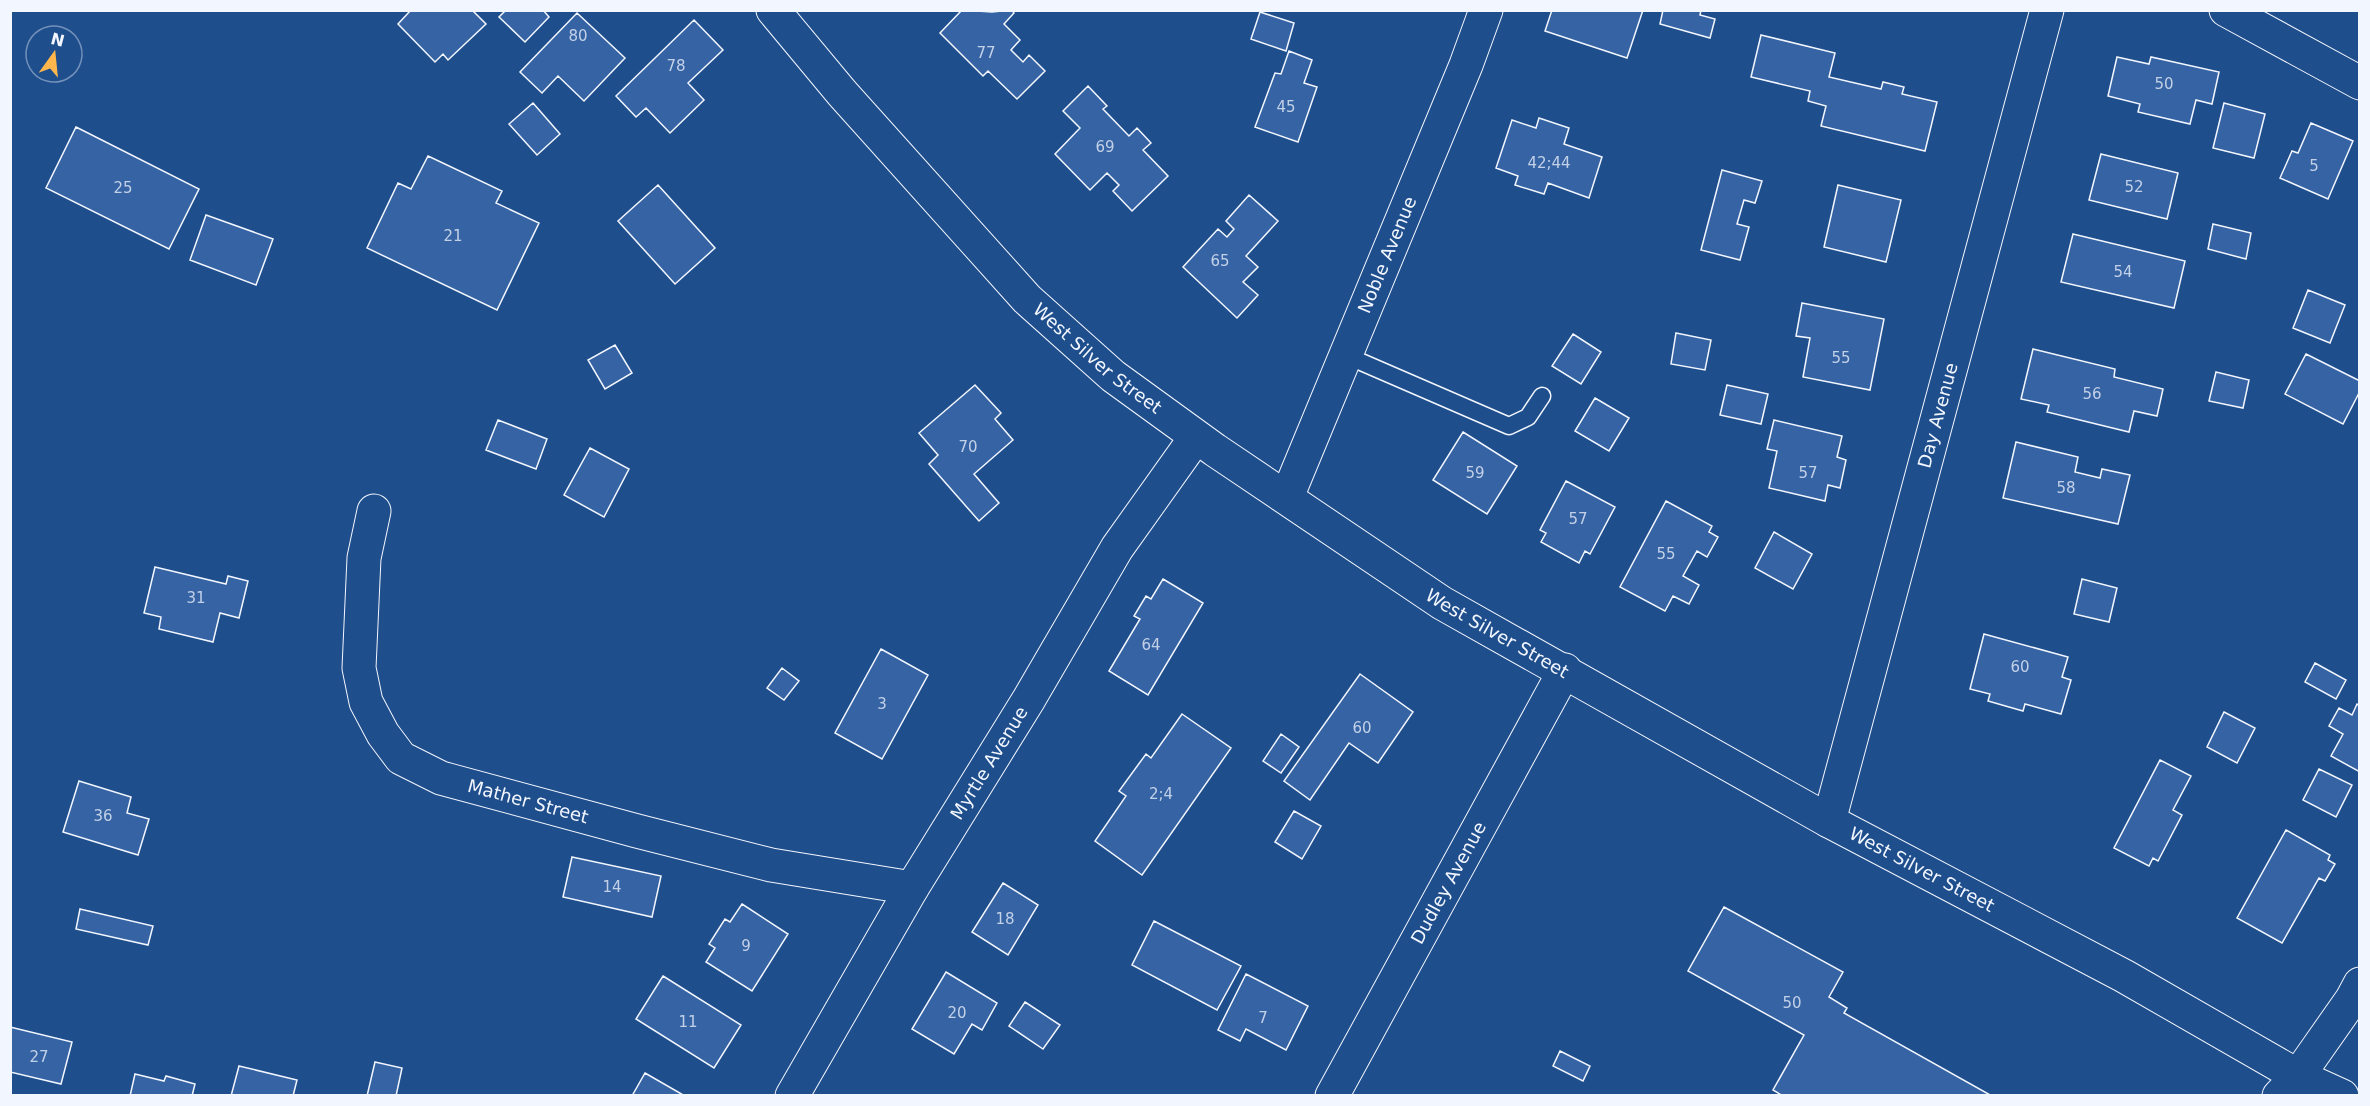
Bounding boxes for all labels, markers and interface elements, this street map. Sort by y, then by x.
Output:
north arrow [24,24,84,84]
house number: 80 [568,27,588,45]
text: N [49,29,67,51]
house number: 77 [976,44,996,62]
house number: 78 [666,57,686,75]
house number: 50 [2154,75,2174,93]
house number: 45 [1276,98,1296,116]
house number: 69 [1095,138,1115,156]
house number: 42;44 [1527,154,1571,172]
house number: 5 [2309,157,2319,175]
house number: 52 [2124,178,2144,196]
house number: 25 [113,179,133,197]
street label: Noble Avenue [1353,193,1420,316]
house number: 21 [443,227,463,245]
house number: 65 [1210,252,1230,270]
house number: 54 [2113,263,2133,281]
street label: West Silver Street [1029,299,1166,418]
house number: 55 [1831,349,1851,367]
street label: Day Avenue [1913,360,1962,470]
house number: 56 [2082,385,2102,403]
house number: 70 [958,438,978,456]
house number: 59 [1465,464,1485,482]
house number: 57 [1798,464,1818,482]
house number: 58 [2056,479,2076,497]
house number: 57 [1568,510,1588,528]
house number: 55 [1656,545,1676,563]
street label: West Silver Street [1422,584,1572,682]
house number: 31 [186,589,206,607]
house number: 64 [1141,636,1161,654]
house number: 60 [2010,658,2030,676]
house number: 3 [877,695,887,713]
street label: Myrtle Avenue [946,702,1032,823]
house number: 60 [1352,719,1372,737]
street label: Mather Street [466,775,591,827]
house number: 2;4 [1149,785,1173,803]
house number: 36 [93,807,113,825]
street label: Dudley Avenue [1406,818,1490,947]
street label: West Silver Street [1846,823,1998,916]
house number: 14 [602,878,622,896]
house number: 18 [995,910,1015,928]
house number: 9 [741,937,751,955]
house number: 50 [1782,994,1802,1012]
house number: 20 [947,1004,967,1022]
house number: 7 [1258,1009,1268,1027]
house number: 11 [678,1013,698,1031]
house number: 27 [29,1048,49,1066]

